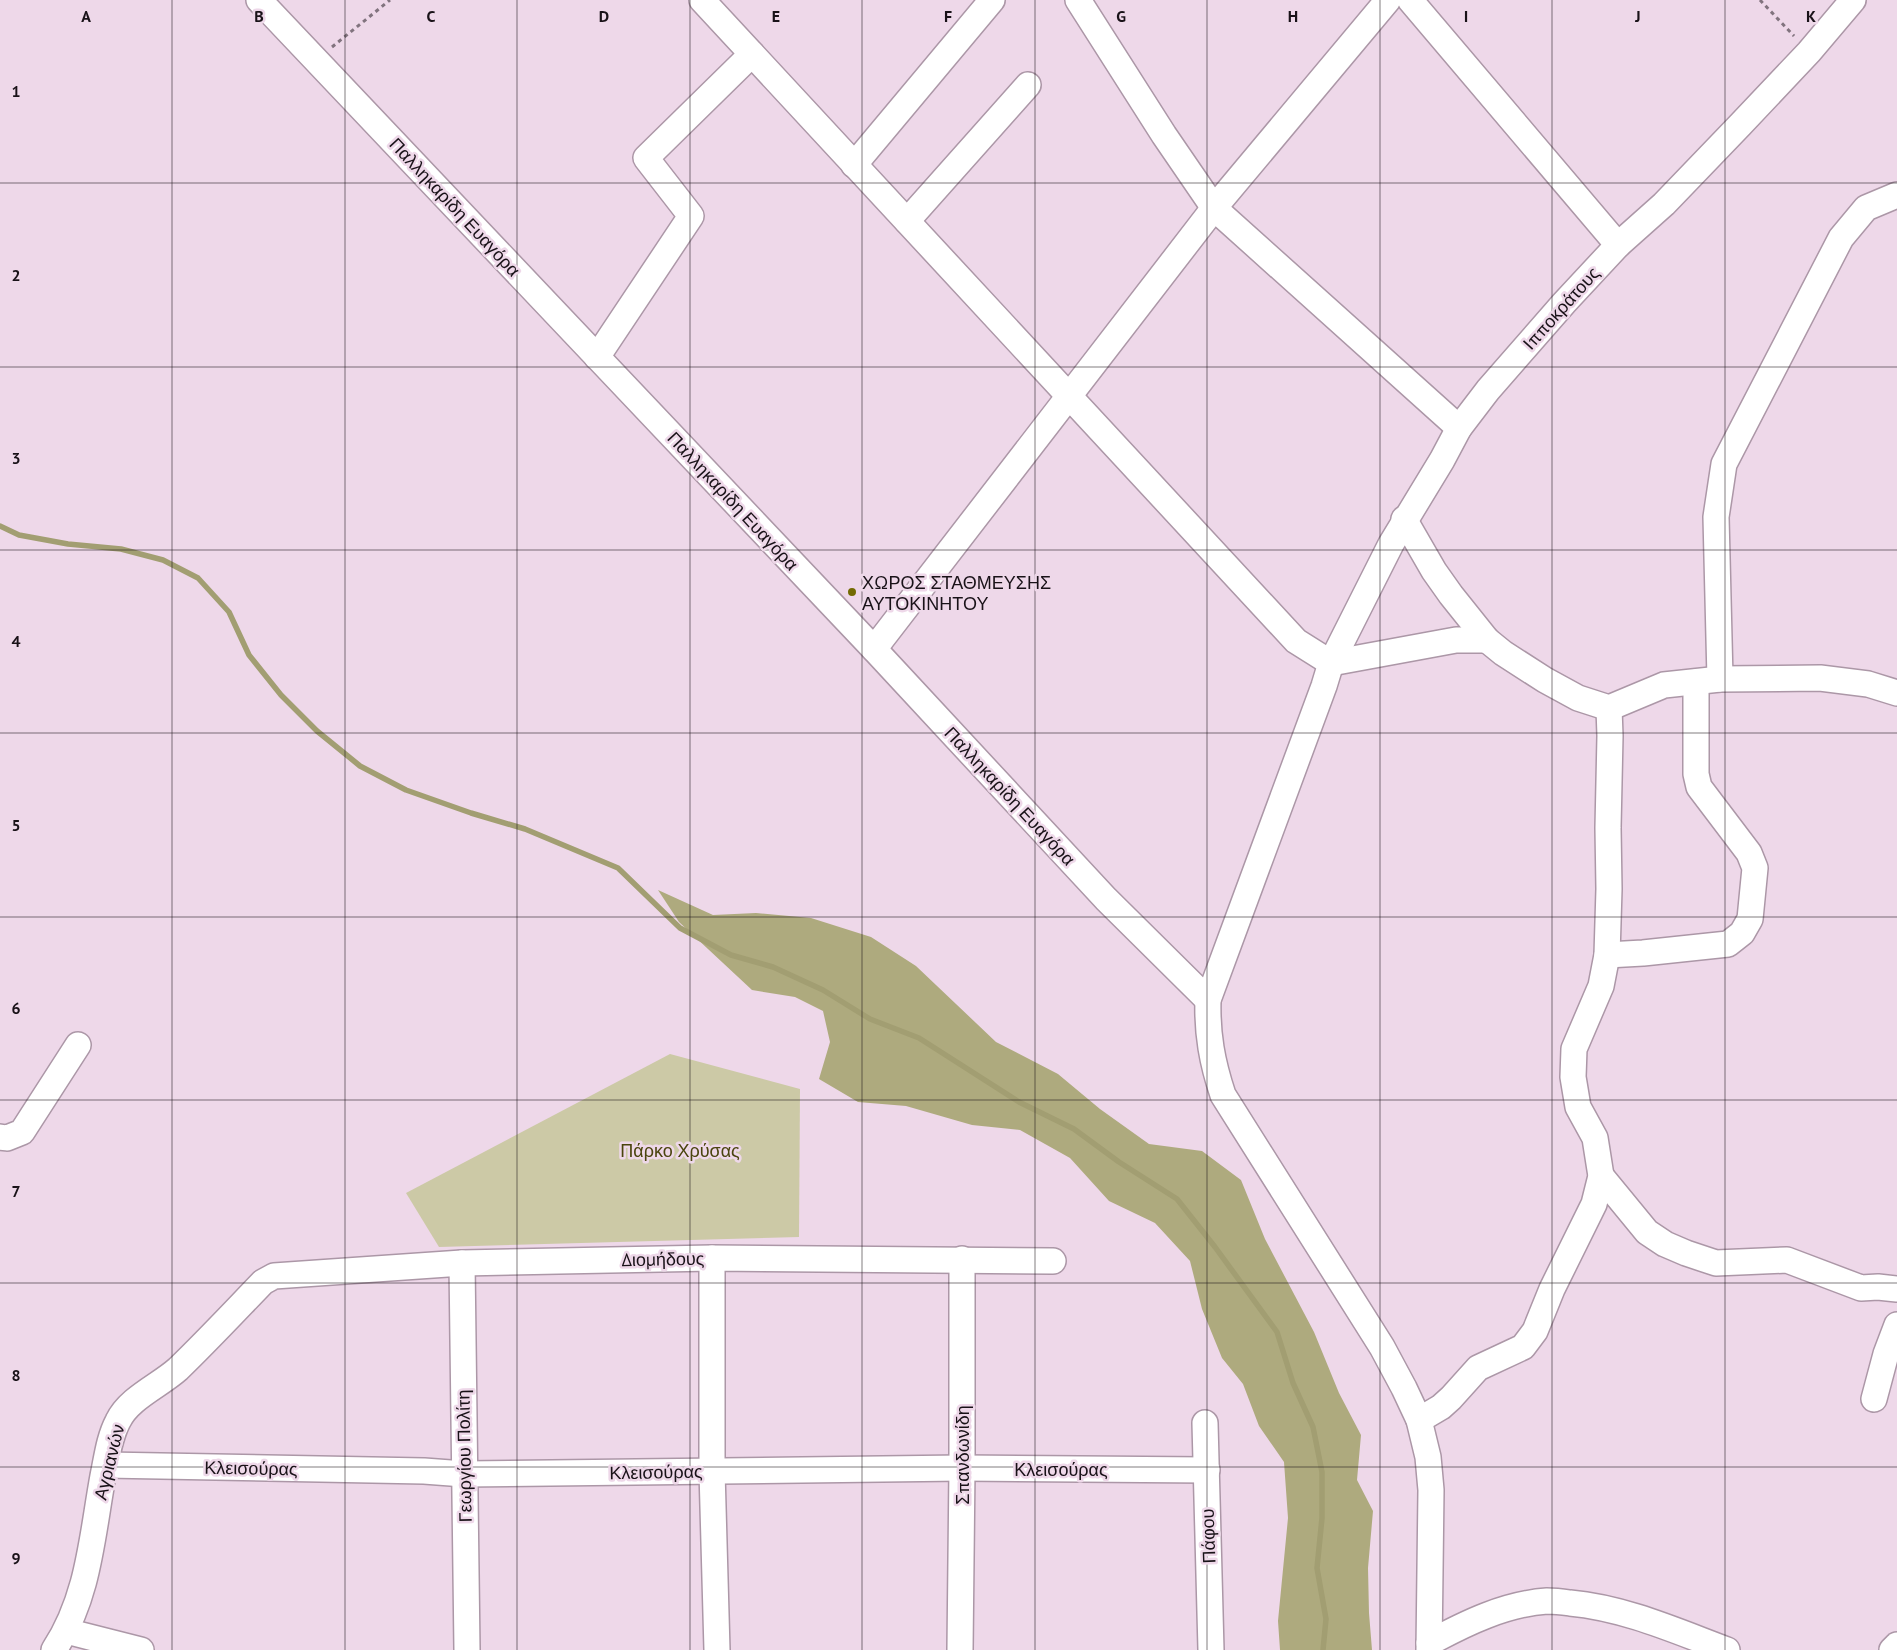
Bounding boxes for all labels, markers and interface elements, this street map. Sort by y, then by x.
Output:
text: A [81,6,91,26]
text: B [254,6,264,26]
text: C [427,6,436,26]
text: D [599,6,609,26]
text: E [772,6,780,26]
text: F [944,6,952,26]
text: G [1116,6,1126,26]
text: H [1288,6,1298,26]
text: I [1464,6,1468,26]
text: J [1634,6,1641,26]
text: K [1806,6,1816,26]
text: 1 [11,81,21,101]
street label: Παλληκαρίδη Ευαγόρα [385,133,525,281]
street label: Ιπποκράτους [1518,261,1605,354]
text: 2 [11,265,21,285]
street label: Παλληκαρίδη Ευαγόρα [663,427,803,575]
text: 3 [11,448,21,468]
place label: ΧΩΡΟΣ ΣΤΑΘΜΕΥΣΗΣ ΑΥΤΟΚΙΝΗΤΟΥ [862,571,1051,615]
marker: ΧΩΡΟΣ ΣΤΑΘΜΕΥΣΗΣ ΑΥΤΟΚΙΝΗΤΟΥ [846,586,858,598]
text: 4 [11,631,21,651]
street label: Παλληκαρίδη Ευαγόρα [940,722,1080,870]
text: 5 [11,815,21,835]
text: 6 [11,998,21,1018]
park label: Πάρκο Χρύσας [620,1139,740,1162]
text: 7 [11,1181,21,1201]
street label: Διομήδους [621,1247,705,1271]
text: 8 [11,1365,21,1385]
street label: Γεωργίου Πολίτη [451,1389,477,1523]
street label: Σπανδωνίδη [951,1405,974,1505]
street label: Αγριανών [88,1422,130,1502]
street label: Κλεισούρας [204,1456,298,1480]
street label: Κλεισούρας [1014,1458,1108,1481]
street label: Κλεισούρας [609,1460,703,1484]
street label: Πάφου [1196,1508,1220,1564]
text: 9 [11,1548,21,1568]

